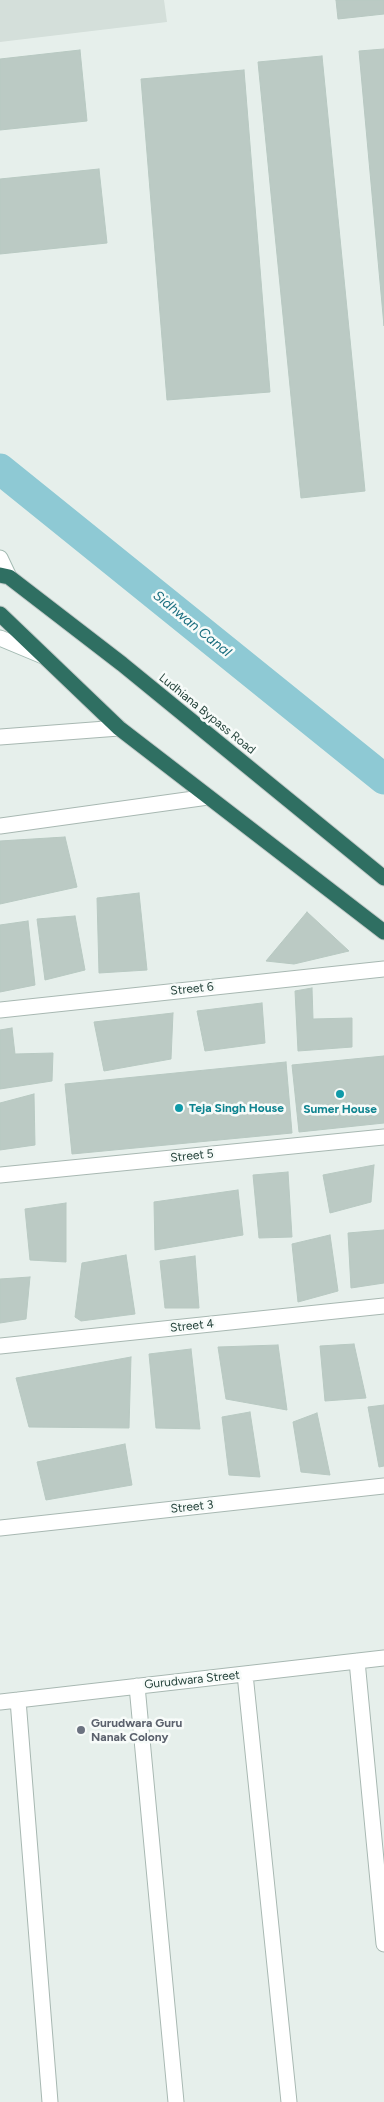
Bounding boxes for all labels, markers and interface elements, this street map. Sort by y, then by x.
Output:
water label: Sidhwan Canal [150,587,234,661]
street label: Ludhiana Bypass Road [156,671,258,757]
street label: Street 6 [170,980,214,998]
marker: Sumer House [334,1088,346,1100]
place label: Teja Singh House [189,1101,284,1115]
marker: Teja Singh House [173,1102,185,1114]
place label: Sumer House [303,1102,377,1116]
street label: Street 5 [170,1147,214,1165]
street label: Street 4 [169,1317,215,1335]
street label: Street 3 [170,1498,214,1516]
street label: Gurudwara Street [144,1668,240,1692]
place label: Gurudwara Guru Nanak Colony [91,1716,182,1744]
marker: Gurudwara Guru Nanak Colony [75,1724,87,1736]

